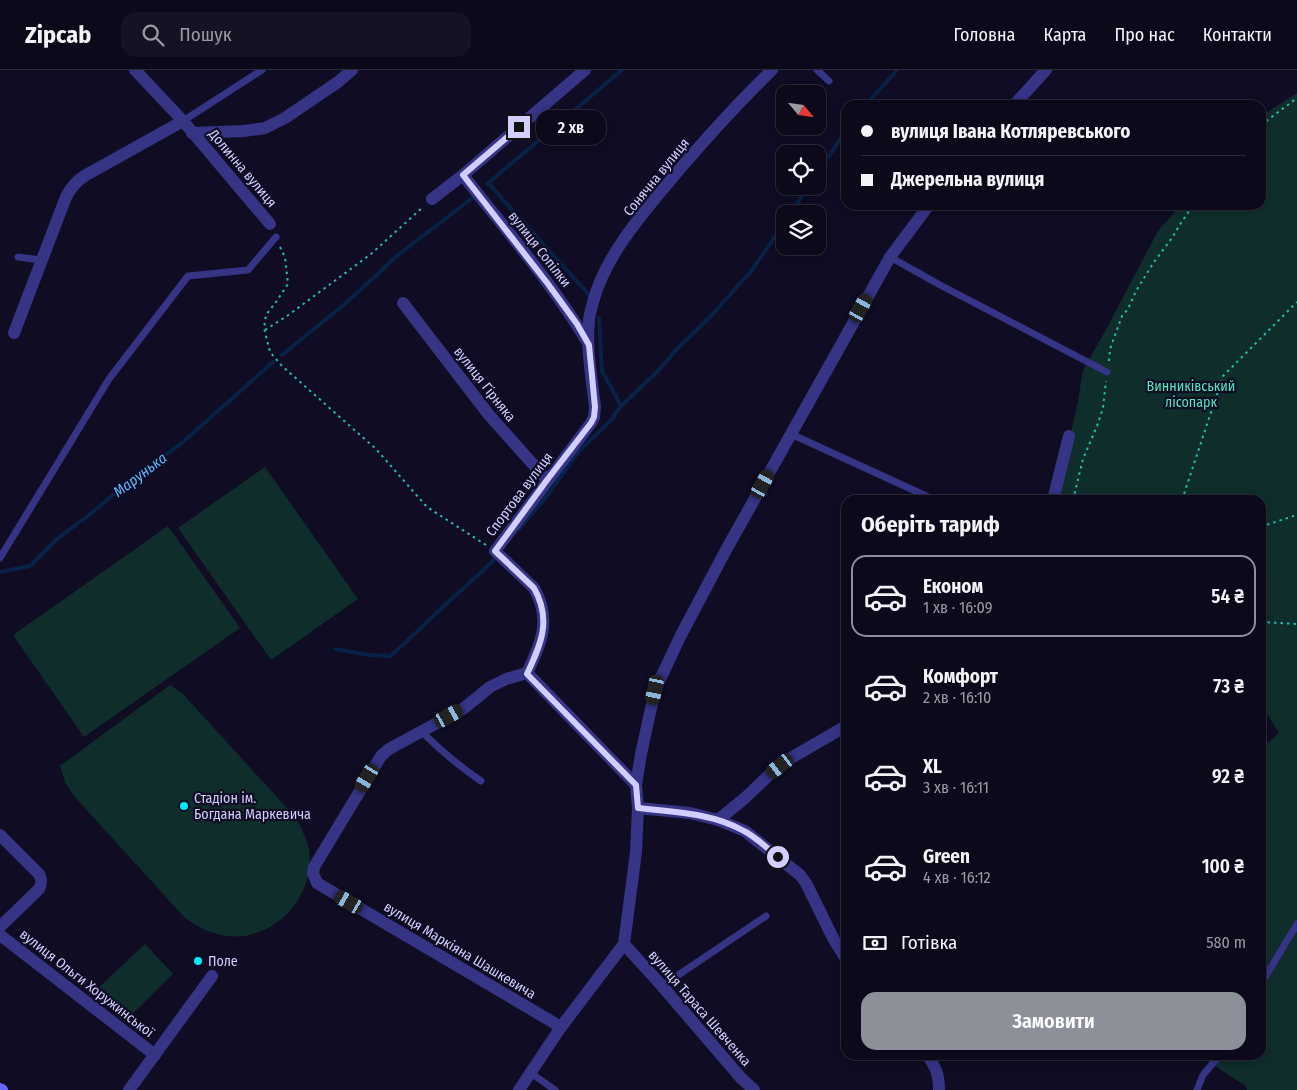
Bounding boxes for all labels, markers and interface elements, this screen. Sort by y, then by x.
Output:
search box [121,12,471,57]
text: Zipcab [25,21,91,49]
icon: search [139,21,167,49]
text: Пошук [179,23,232,46]
text: Головна [953,24,1015,46]
text: Карта [1043,24,1086,46]
text: Про нас [1114,24,1175,46]
text: Контакти [1203,24,1272,46]
north arrow [776,85,826,135]
map controls [776,85,826,255]
callout: 2 хв [536,110,606,144]
route end [508,116,530,138]
text: 2 хв [558,118,584,137]
text: вулиця Івана Котляревського [891,120,1130,143]
street label: Долинна вулиця [204,125,280,211]
street label: Сонячна вулиця [620,135,693,220]
button: locate [776,145,826,195]
text: Джерельна вулиця [891,168,1044,191]
button: layers [776,205,826,255]
street label: вулиця Сопілки [505,208,575,291]
car [847,291,874,325]
street label: вулиця Гірняка [450,343,519,425]
park label: Винниківський лісопарк [1147,378,1235,411]
water label: Марунька [110,449,171,501]
street label: Спортова вулиця [482,449,556,540]
car [749,467,776,501]
text: Оберіть тариф [861,511,1000,538]
icon: car [863,574,908,619]
text: Економ [923,575,983,598]
text: 54 ₴ [1211,585,1244,608]
text: 1 хв · 16:09 [923,598,993,617]
icon: car [863,664,908,709]
text: Комфорт [923,665,998,688]
car [644,674,665,706]
text: 73 ₴ [1213,675,1244,698]
text: 2 хв · 16:10 [923,688,991,707]
car [432,702,465,730]
car [763,751,796,781]
icon: car [863,754,908,799]
text: XL [923,755,942,778]
car [352,761,381,795]
text: 92 ₴ [1212,765,1244,788]
text: 3 хв · 16:11 [923,778,989,797]
place label: Стадіон ім. Богдана Маркевича [194,790,311,823]
marker: Стадіон ім. Богдана Маркевича [178,800,190,812]
icon: car [863,844,908,889]
text: Green [923,845,970,868]
route start [767,846,789,868]
text: 100 ₴ [1202,855,1244,878]
text: 4 хв · 16:12 [923,868,991,887]
car [332,888,365,916]
street label: вулиця Маркіяна Шашкевича [381,898,539,1003]
street label: вулиця Ольги Хоружинської [16,926,157,1041]
icon: cash [861,929,889,957]
text: Готівка [901,931,957,954]
text: 580 m [1206,933,1246,952]
street label: вулиця Тараса Шевченка [645,947,755,1070]
place label: Поле [208,953,238,970]
marker: Поле [192,955,204,967]
button: Замовити [861,992,1246,1050]

